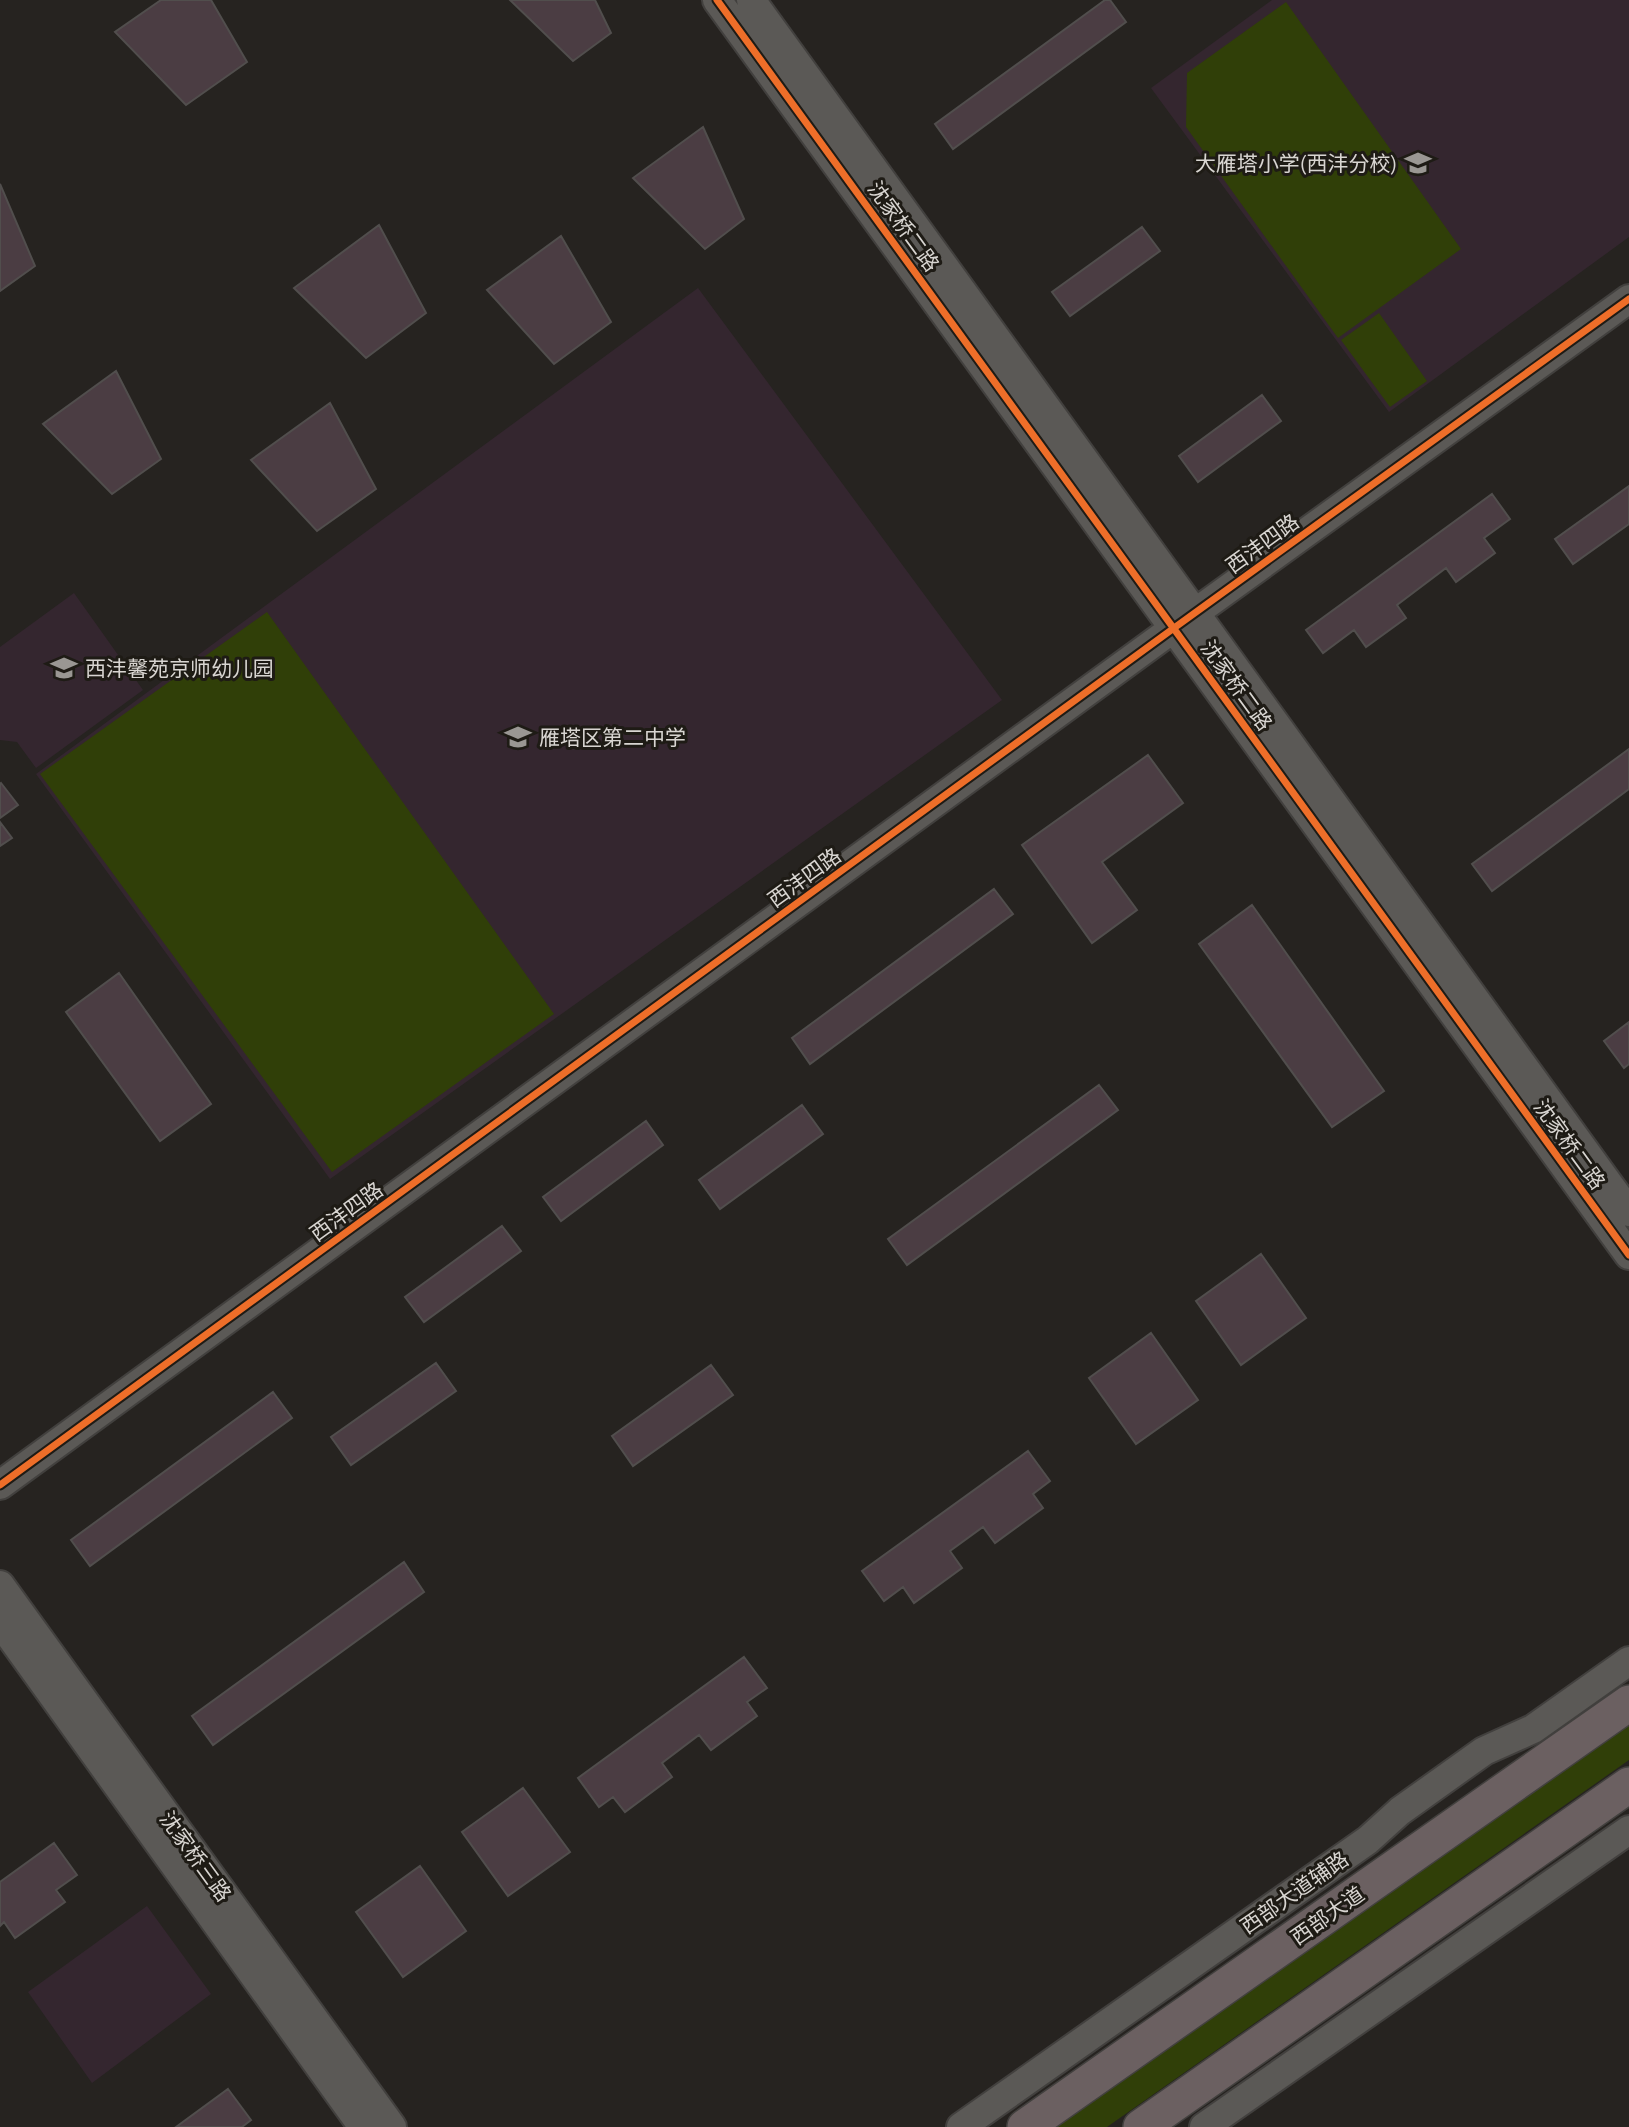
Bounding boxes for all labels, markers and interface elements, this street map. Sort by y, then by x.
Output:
school or university icon: 大雁塔小学(西沣分校) [1403,148,1433,178]
place label: 大雁塔小学(西沣分校) [1195,151,1397,175]
street label: 沈家桥二路 [863,176,945,276]
street label: 西沣四路 [1221,509,1303,577]
street label: 沈家桥二路 [1196,635,1278,735]
school or university icon: 西沣馨苑京师幼儿园 [49,653,79,683]
place label: 西沣馨苑京师幼儿园 [85,656,274,680]
school or university icon: 雁塔区第二中学 [503,722,533,752]
place label: 雁塔区第二中学 [539,725,686,749]
street label: 西沣四路 [763,843,845,911]
street label: 沈家桥二路 [1529,1094,1611,1194]
street label: 西沣四路 [305,1177,387,1245]
street label: 沈家桥三路 [155,1806,237,1906]
street label: 西部大道辅路 [1235,1846,1353,1938]
street label: 西部大道 [1285,1881,1369,1949]

